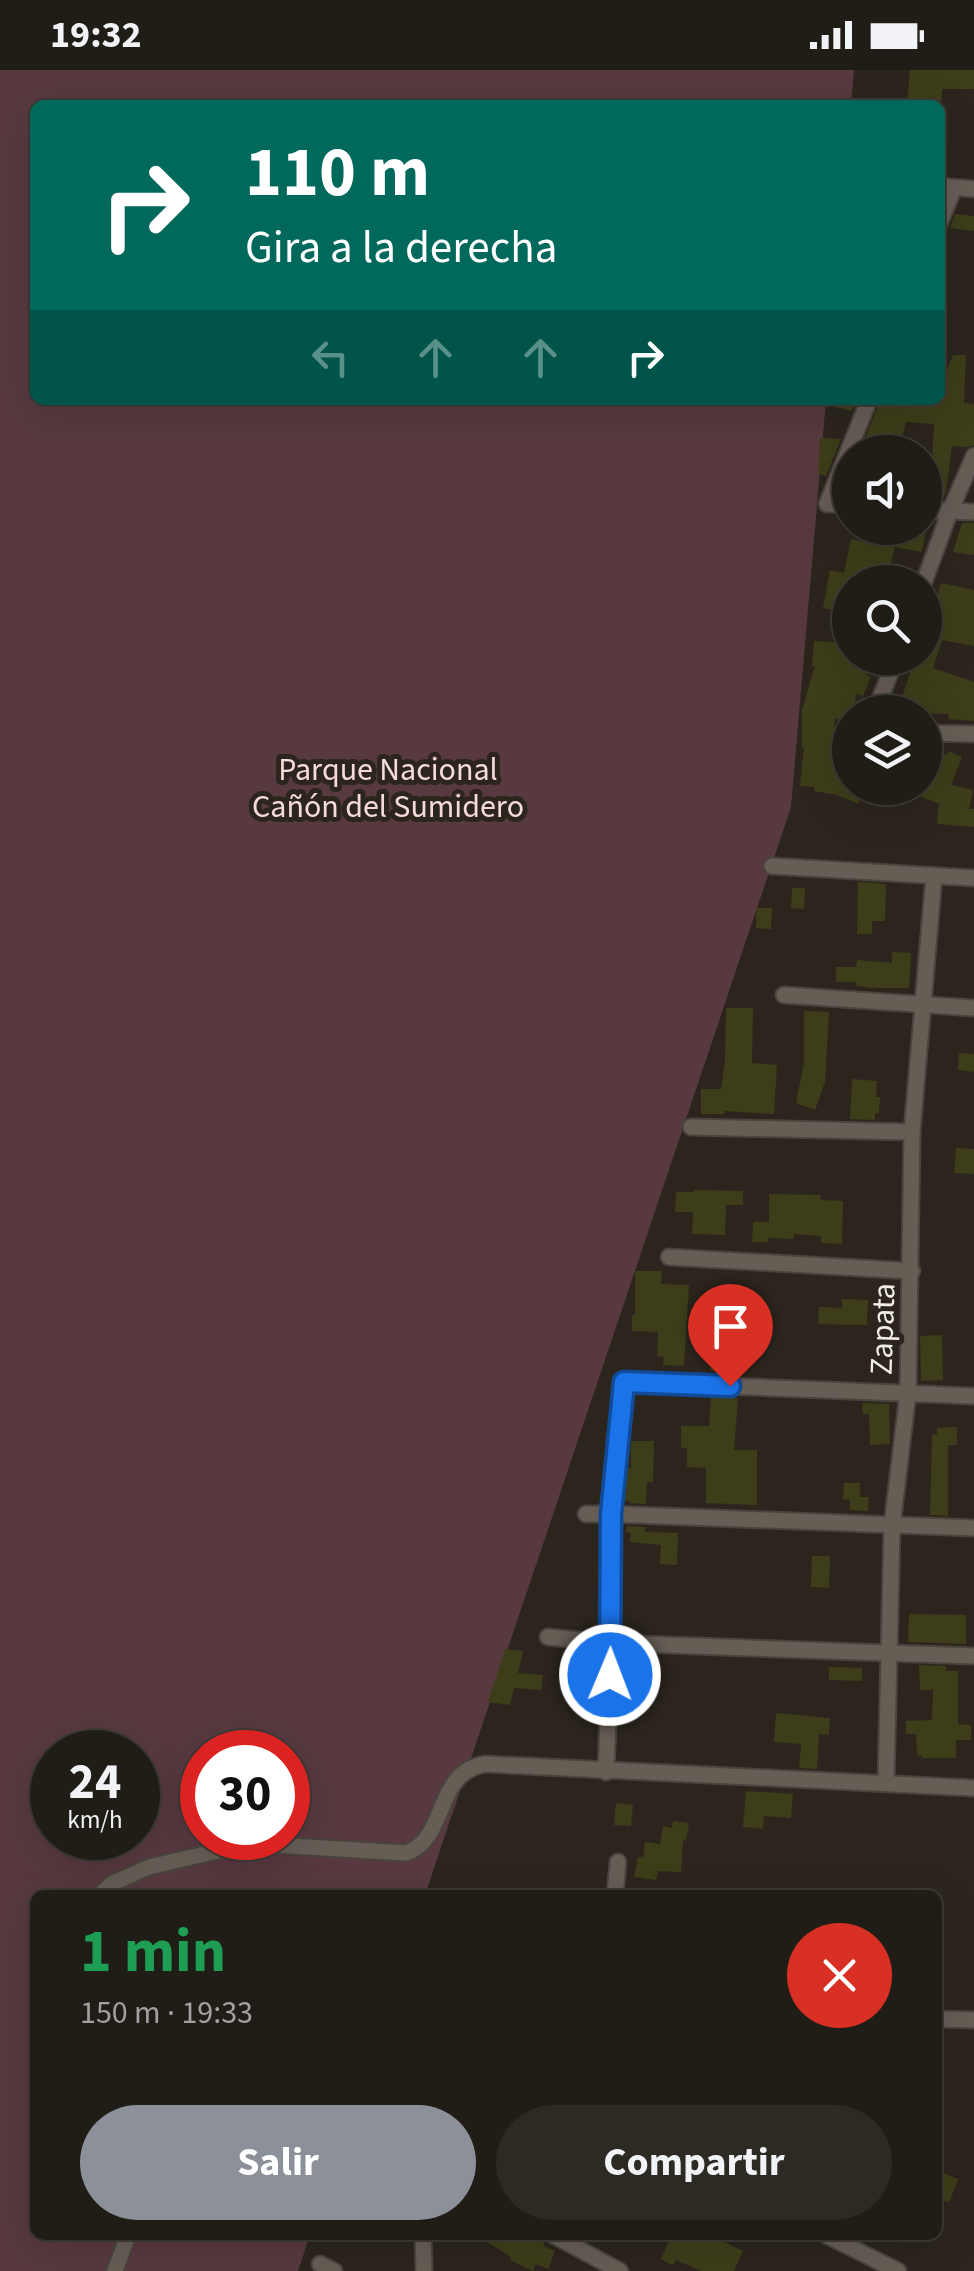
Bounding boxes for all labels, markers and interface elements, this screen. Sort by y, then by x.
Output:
text: 19:32 [50,8,142,62]
text: 110 m [245,123,430,223]
icon: right [80,140,210,270]
text: Gira a la derecha [245,216,557,280]
icon: left [303,330,358,385]
icon: ahead [408,330,463,385]
icon: ahead [513,330,568,385]
icon: right [618,330,673,385]
map controls [832,435,942,805]
button: sound [832,435,942,545]
button: search [832,565,942,675]
button: layers [832,695,942,805]
park label: Parque Nacional Cañón del Sumidero [252,747,524,830]
street label: Zapata [858,1282,908,1376]
pin [688,1284,773,1387]
icon: arrive [703,1299,758,1354]
position arrow [558,1623,662,1727]
speed limit sign: 30 [180,1730,310,1860]
text: 24 [69,1747,121,1818]
text: km/h [67,1802,123,1838]
text: 1 min [80,1910,226,1995]
button: close [787,1923,892,2028]
text: 150 m · 19:33 [80,1990,253,2036]
button: Salir [80,2105,476,2220]
button: Compartir [496,2105,892,2220]

